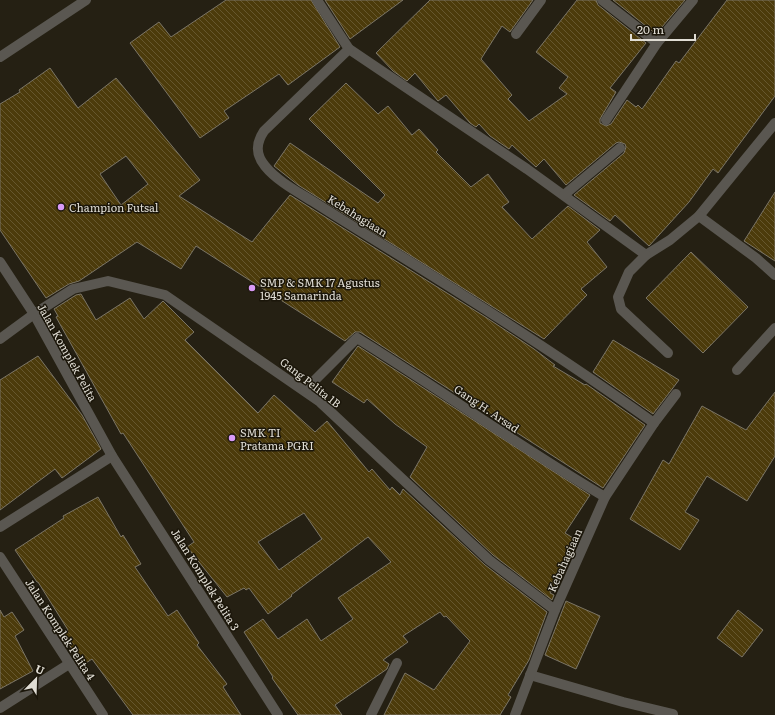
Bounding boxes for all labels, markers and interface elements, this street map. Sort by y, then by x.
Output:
scale bar [631,16,695,42]
text: 20 m [637,20,664,38]
street label: Kebahagiaan [325,190,391,240]
place label: Champion Futsal [69,199,159,215]
marker: Champion Futsal [56,202,66,212]
place label: SMP & SMK 17 Agustus 1945 Samarinda [260,274,380,303]
marker: SMP & SMK 17 Agustus 1945 Samarinda [247,283,257,293]
street label: Jalan Komplek Pelita [34,300,102,404]
street label: Gang Pelita 1B [277,353,345,411]
street label: Gang H. Arsad [451,380,523,436]
place label: SMK TI Pratama PGRI [240,424,314,453]
marker: SMK TI Pratama PGRI [227,433,237,443]
street label: Jalan Komplek Pelita 3 [168,525,244,633]
street label: Kebahagiaan [543,526,585,594]
street label: Jalan Komplek Pelita 4 [22,575,100,683]
north arrow [16,659,56,699]
text: U [33,660,48,678]

